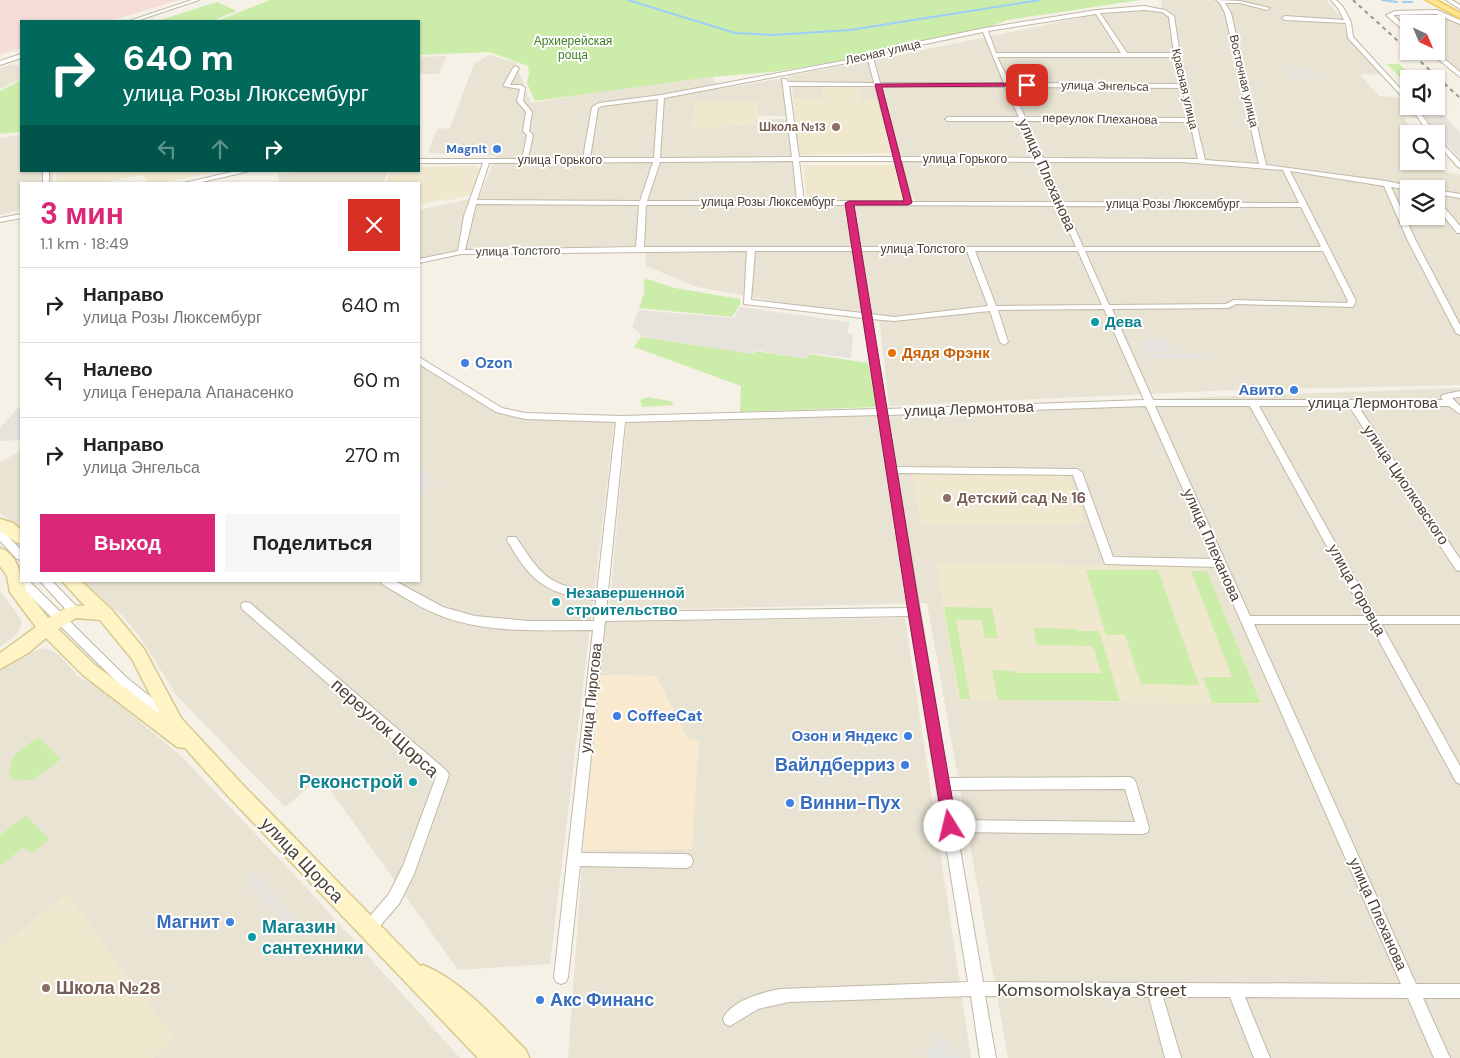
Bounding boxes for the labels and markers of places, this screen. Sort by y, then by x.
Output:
pin [1006,64,1048,106]
place label: Школа №13 [759,119,826,135]
marker: Школа №13 [830,121,842,133]
place label: Magnit [446,141,487,157]
marker: Magnit [491,143,503,155]
place label: Дева [1105,312,1142,332]
marker: Дева [1089,316,1101,328]
place label: Дядя Фрэнк [902,343,990,363]
marker: Дядя Фрэнк [886,347,898,359]
place label: Ozon [475,353,513,373]
marker: Ozon [459,357,471,369]
place label: Авито [1238,380,1284,400]
marker: Авито [1288,384,1300,396]
place label: Детский сад № 16 [957,488,1086,508]
marker: Детский сад № 16 [941,492,953,504]
place label: Незавершенной строительство [566,583,685,620]
marker: Незавершенной строительство [550,596,562,608]
place label: CoffeeCat [627,706,702,726]
marker: CoffeeCat [611,710,623,722]
place label: Озон и Яндекс [791,726,898,746]
marker: Озон и Яндекс [902,730,914,742]
place label: Вайлдберриз [775,753,895,777]
marker: Вайлдберриз [899,759,911,771]
place label: Реконстрой [299,770,403,794]
marker: Реконстрой [407,776,419,788]
place label: Винни-Пух [800,791,900,815]
marker: Винни-Пух [784,797,796,809]
place label: Магнит [157,910,220,934]
place label: Магазин сантехники [262,915,364,960]
marker: Магнит [224,916,236,928]
marker: Магазин сантехники [246,931,258,943]
place label: Школа №28 [56,976,161,1000]
marker: Школа №28 [40,982,52,994]
place label: Акс Финанс [550,988,654,1012]
marker: Акс Финанс [534,994,546,1006]

